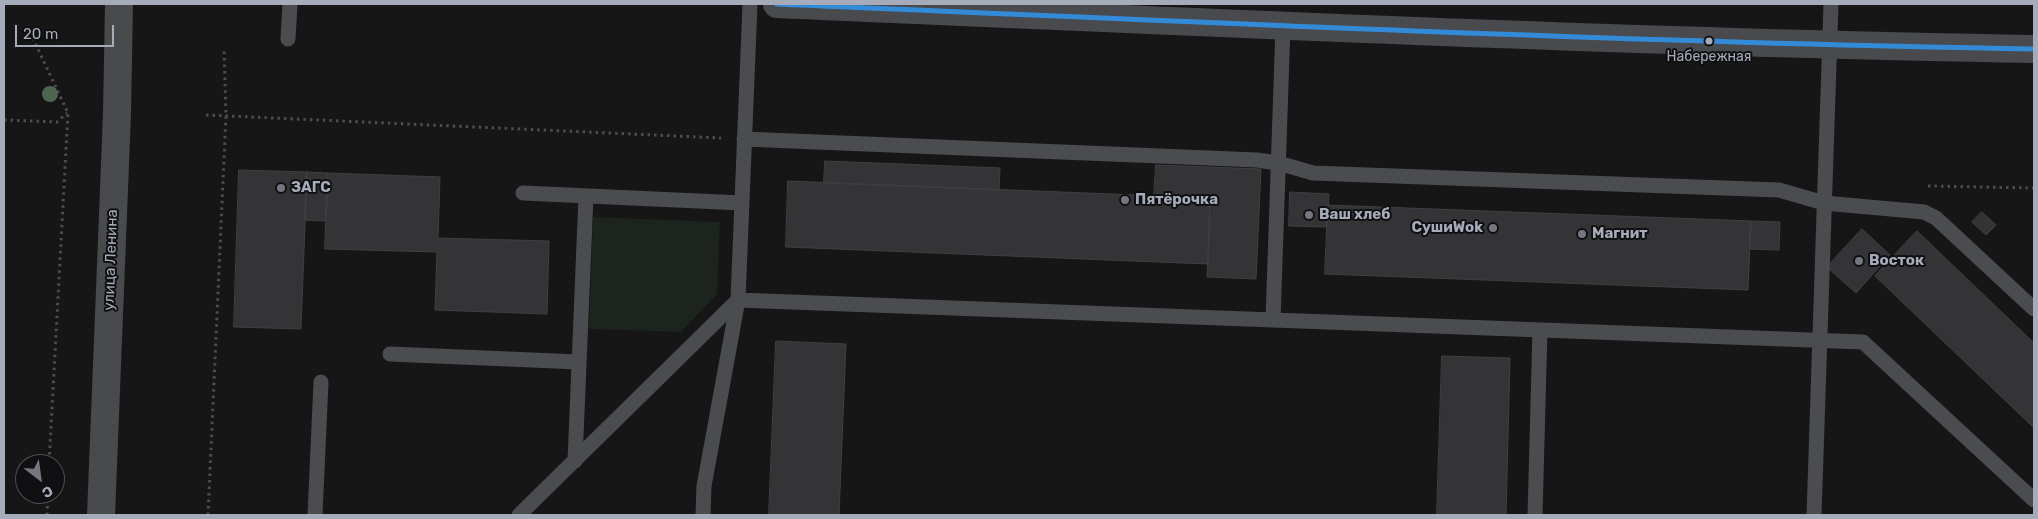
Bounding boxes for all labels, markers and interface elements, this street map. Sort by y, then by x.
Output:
scale bar [18,15,116,47]
text: 20 m [23,25,58,43]
marker: Набережная [1704,36,1714,46]
place label: Набережная [1667,49,1751,65]
place label: ЗАГС [291,179,331,197]
marker: ЗАГС [275,182,287,194]
place label: Пятёрочка [1135,191,1218,209]
marker: Пятёрочка [1119,194,1131,206]
place label: Ваш хлеб [1319,206,1390,224]
street label: улица Ленина [100,209,122,311]
marker: Ваш хлеб [1303,209,1315,221]
place label: СушиWok [1411,219,1483,237]
marker: СушиWok [1487,222,1499,234]
place label: Магнит [1592,225,1648,243]
marker: Магнит [1576,228,1588,240]
place label: Восток [1869,252,1924,270]
marker: Восток [1853,255,1865,267]
north arrow [15,454,65,504]
text: С [39,482,56,501]

